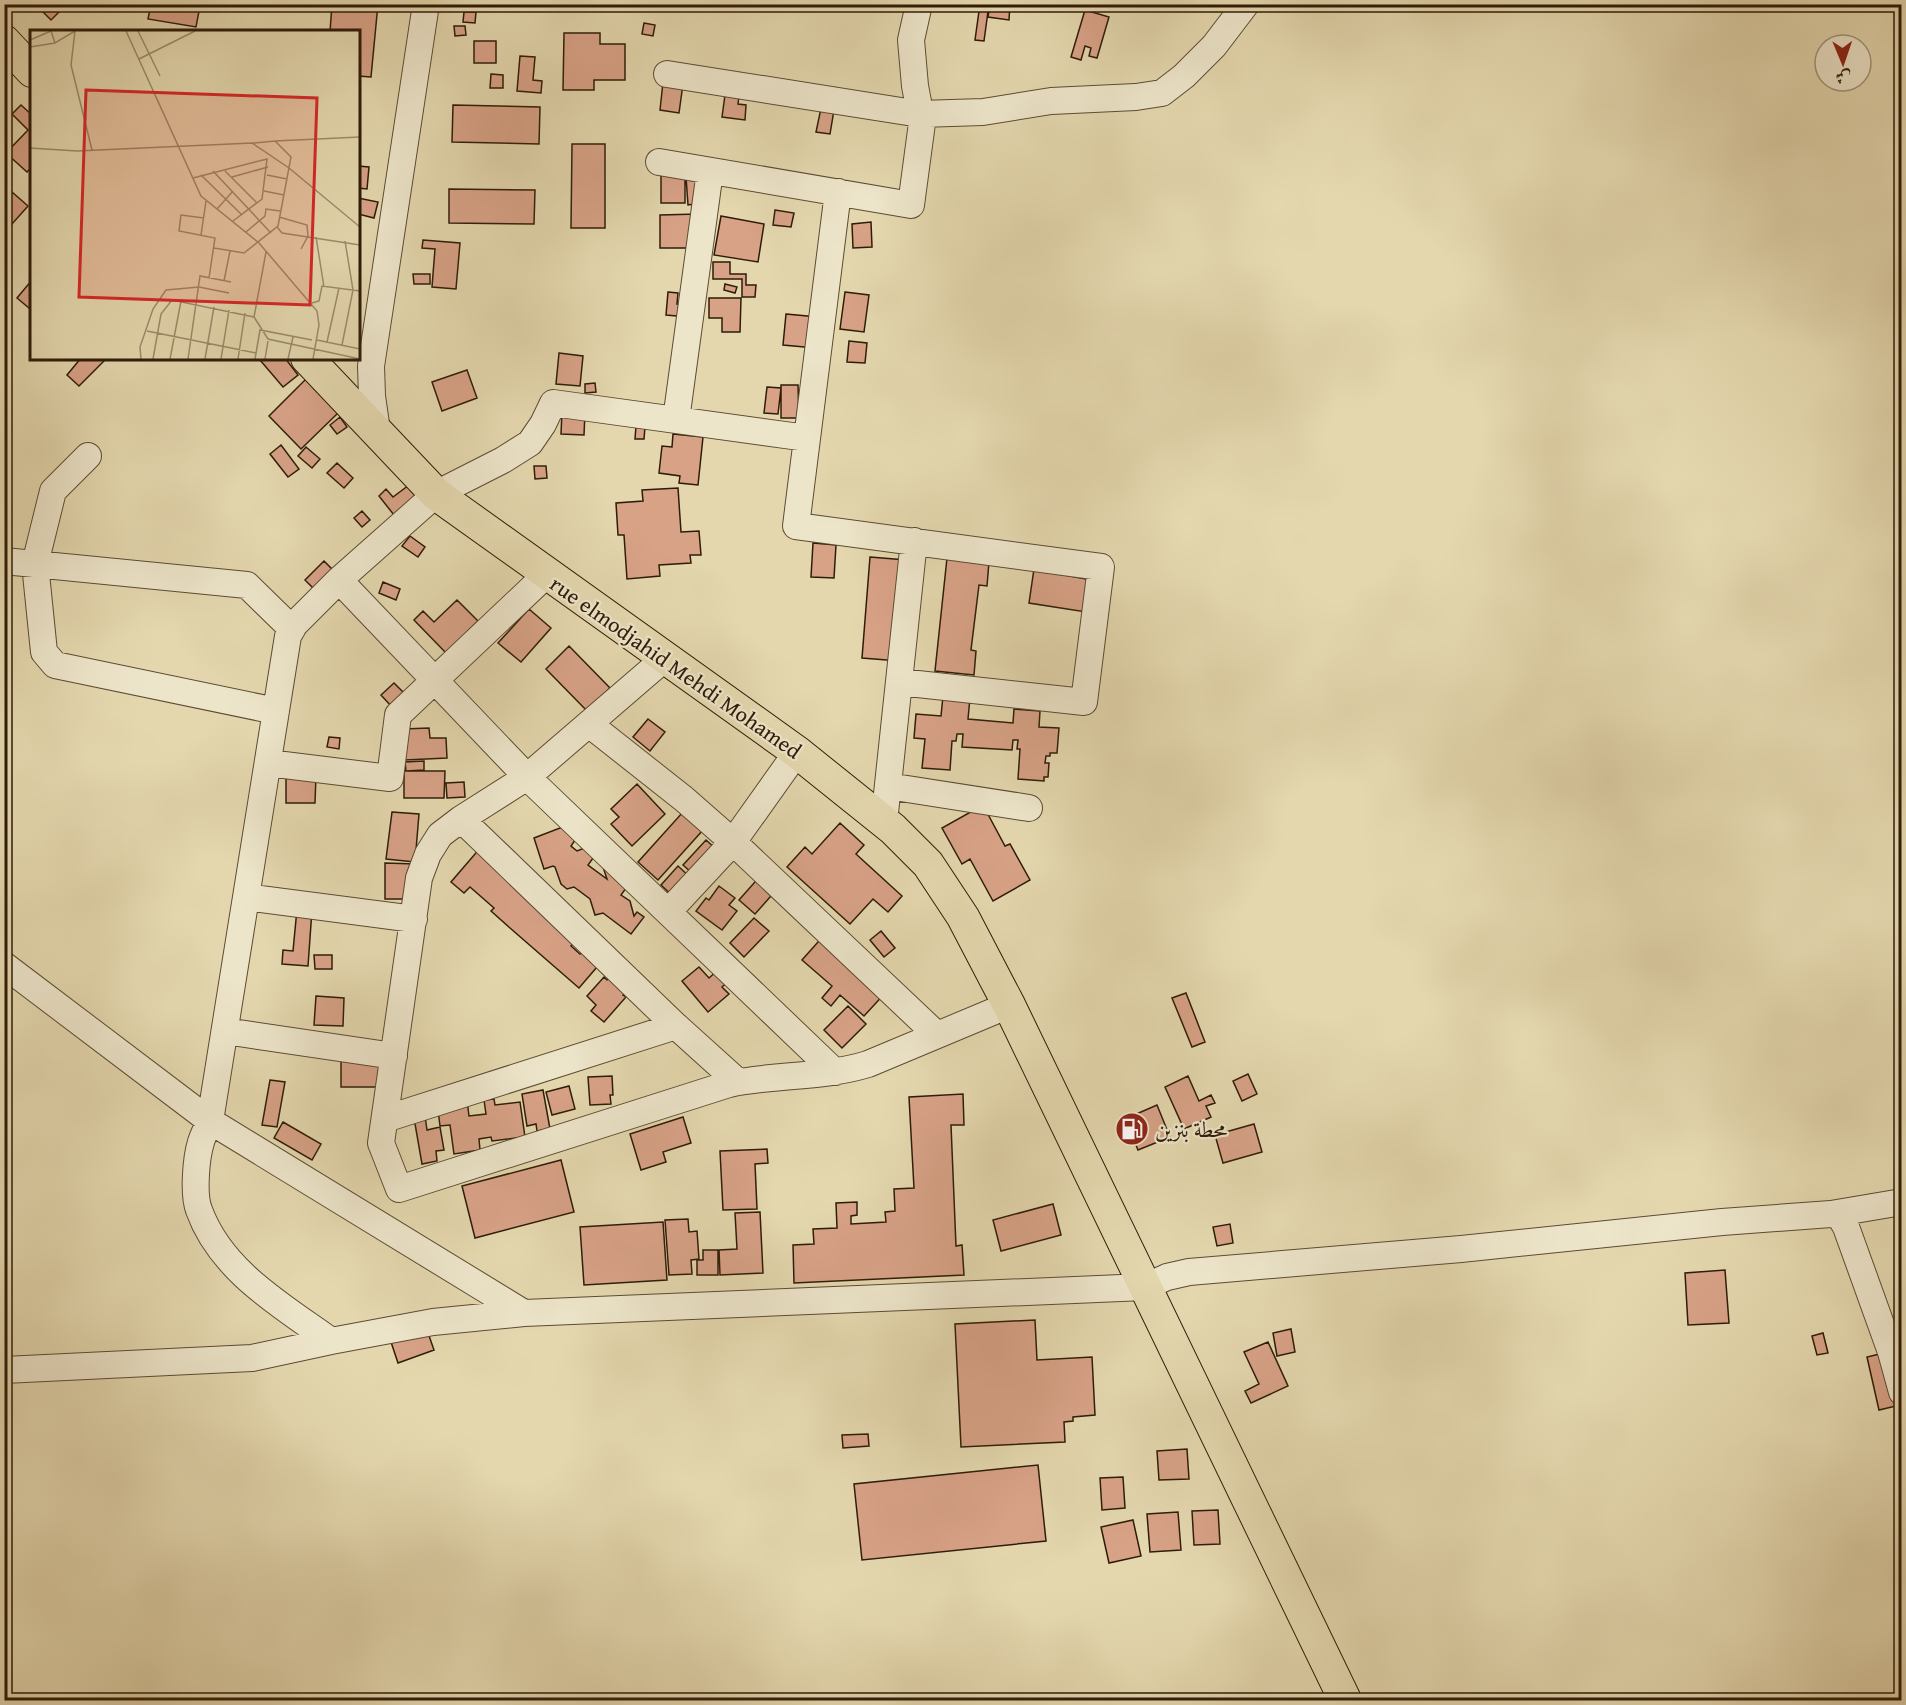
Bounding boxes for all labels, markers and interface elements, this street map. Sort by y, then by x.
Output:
inset map [30,30,360,360]
north arrow [1813,33,1873,93]
text: ش [1835,66,1852,90]
street label: rue elmodjahid Mehdi Mohamed [544,568,808,766]
fuel station icon: محطة بنزين [1114,1111,1150,1147]
place label: محطة بنزين [1155,1113,1228,1145]

